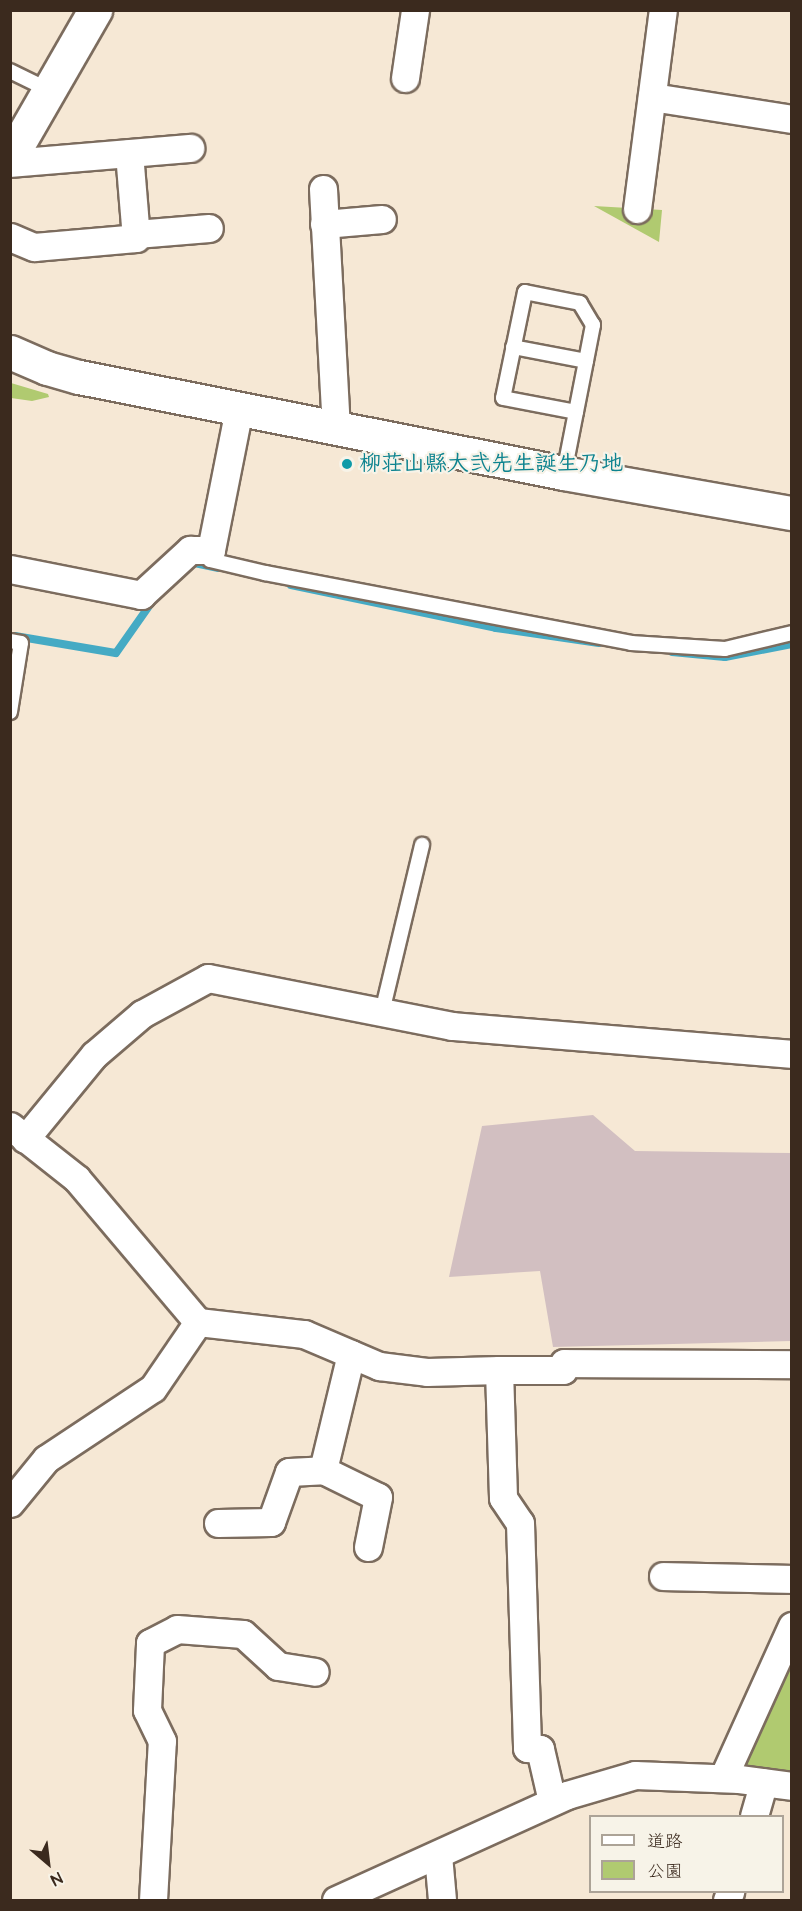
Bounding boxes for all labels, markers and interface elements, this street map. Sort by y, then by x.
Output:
place label: 柳荘山縣大弐先生誕生乃地 [359,451,623,477]
marker: 柳荘山縣大弐先生誕生乃地 [340,457,354,471]
legend [589,1815,784,1893]
text: 道路 [647,1829,683,1854]
north arrow [18,1833,78,1893]
text: 公園 [647,1859,683,1884]
text: N [47,1867,66,1891]

